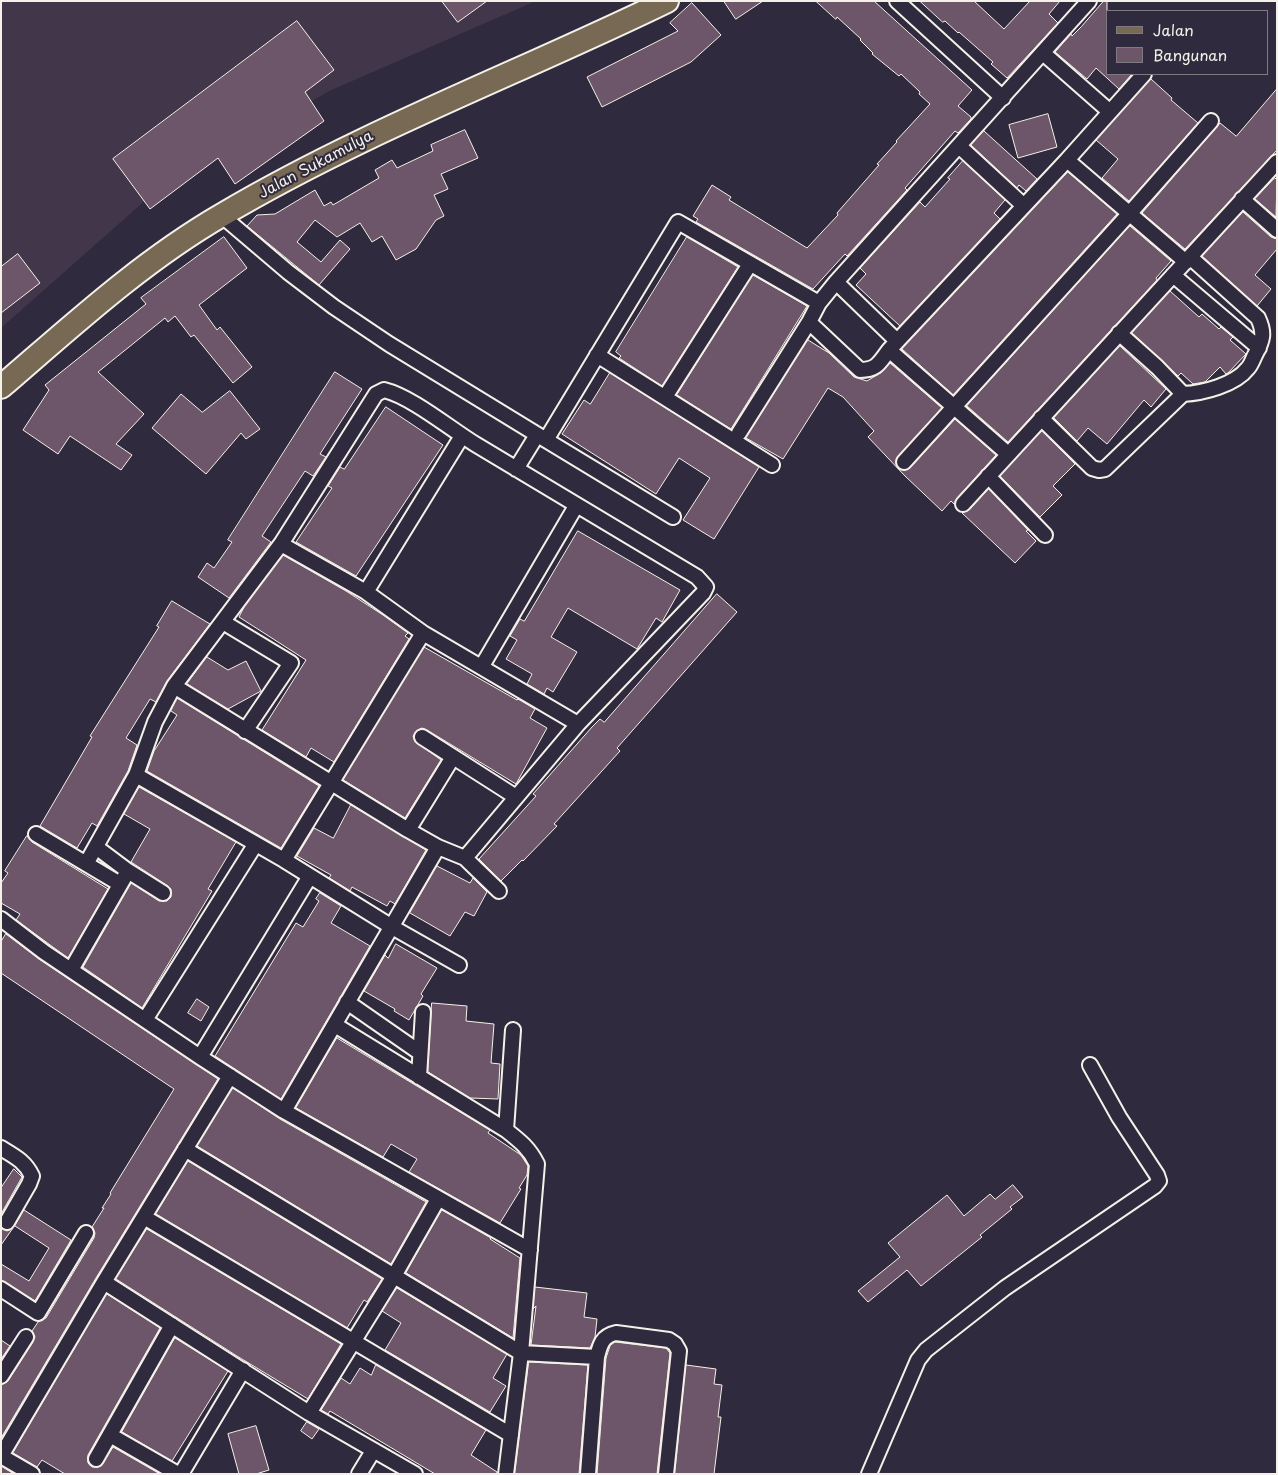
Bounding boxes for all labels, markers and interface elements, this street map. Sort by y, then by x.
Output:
legend [1106,10,1268,75]
text: Jalan [1153,18,1194,41]
text: Bangunan [1153,43,1227,66]
street label: Jalan Sukamulya [256,127,376,203]

